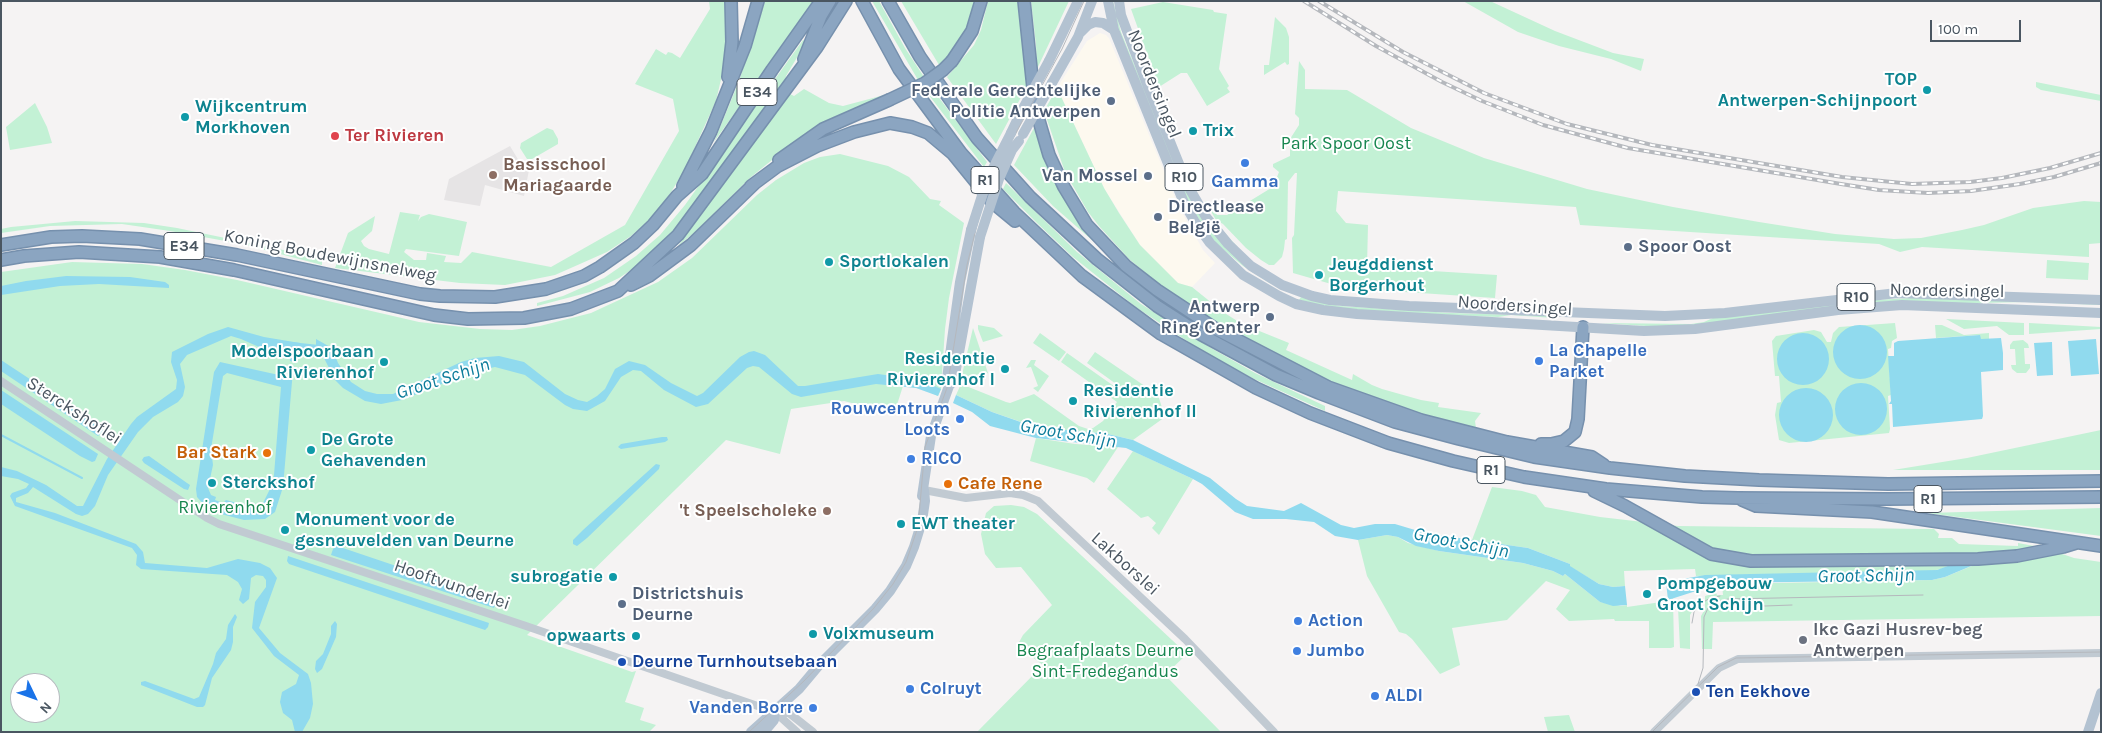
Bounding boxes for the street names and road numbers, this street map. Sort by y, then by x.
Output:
street label: Noordersingel [1122,27,1186,141]
road number: E34 [737,78,777,105]
road number: R10 [1165,163,1203,190]
road number: R1 [971,166,999,194]
street label: Koning Boudewijnsnelweg [222,225,438,287]
road number: E34 [164,232,204,260]
street label: Noordersingel [1889,279,2005,303]
road number: R10 [1837,284,1875,310]
street label: Noordersingel [1457,291,1573,321]
street label: Sterckshoflei [22,372,126,450]
road number: R1 [1477,456,1505,484]
road number: R1 [1914,486,1942,512]
street label: Lakborslei [1086,528,1164,600]
street label: Hooftvunderlei [391,555,513,615]

